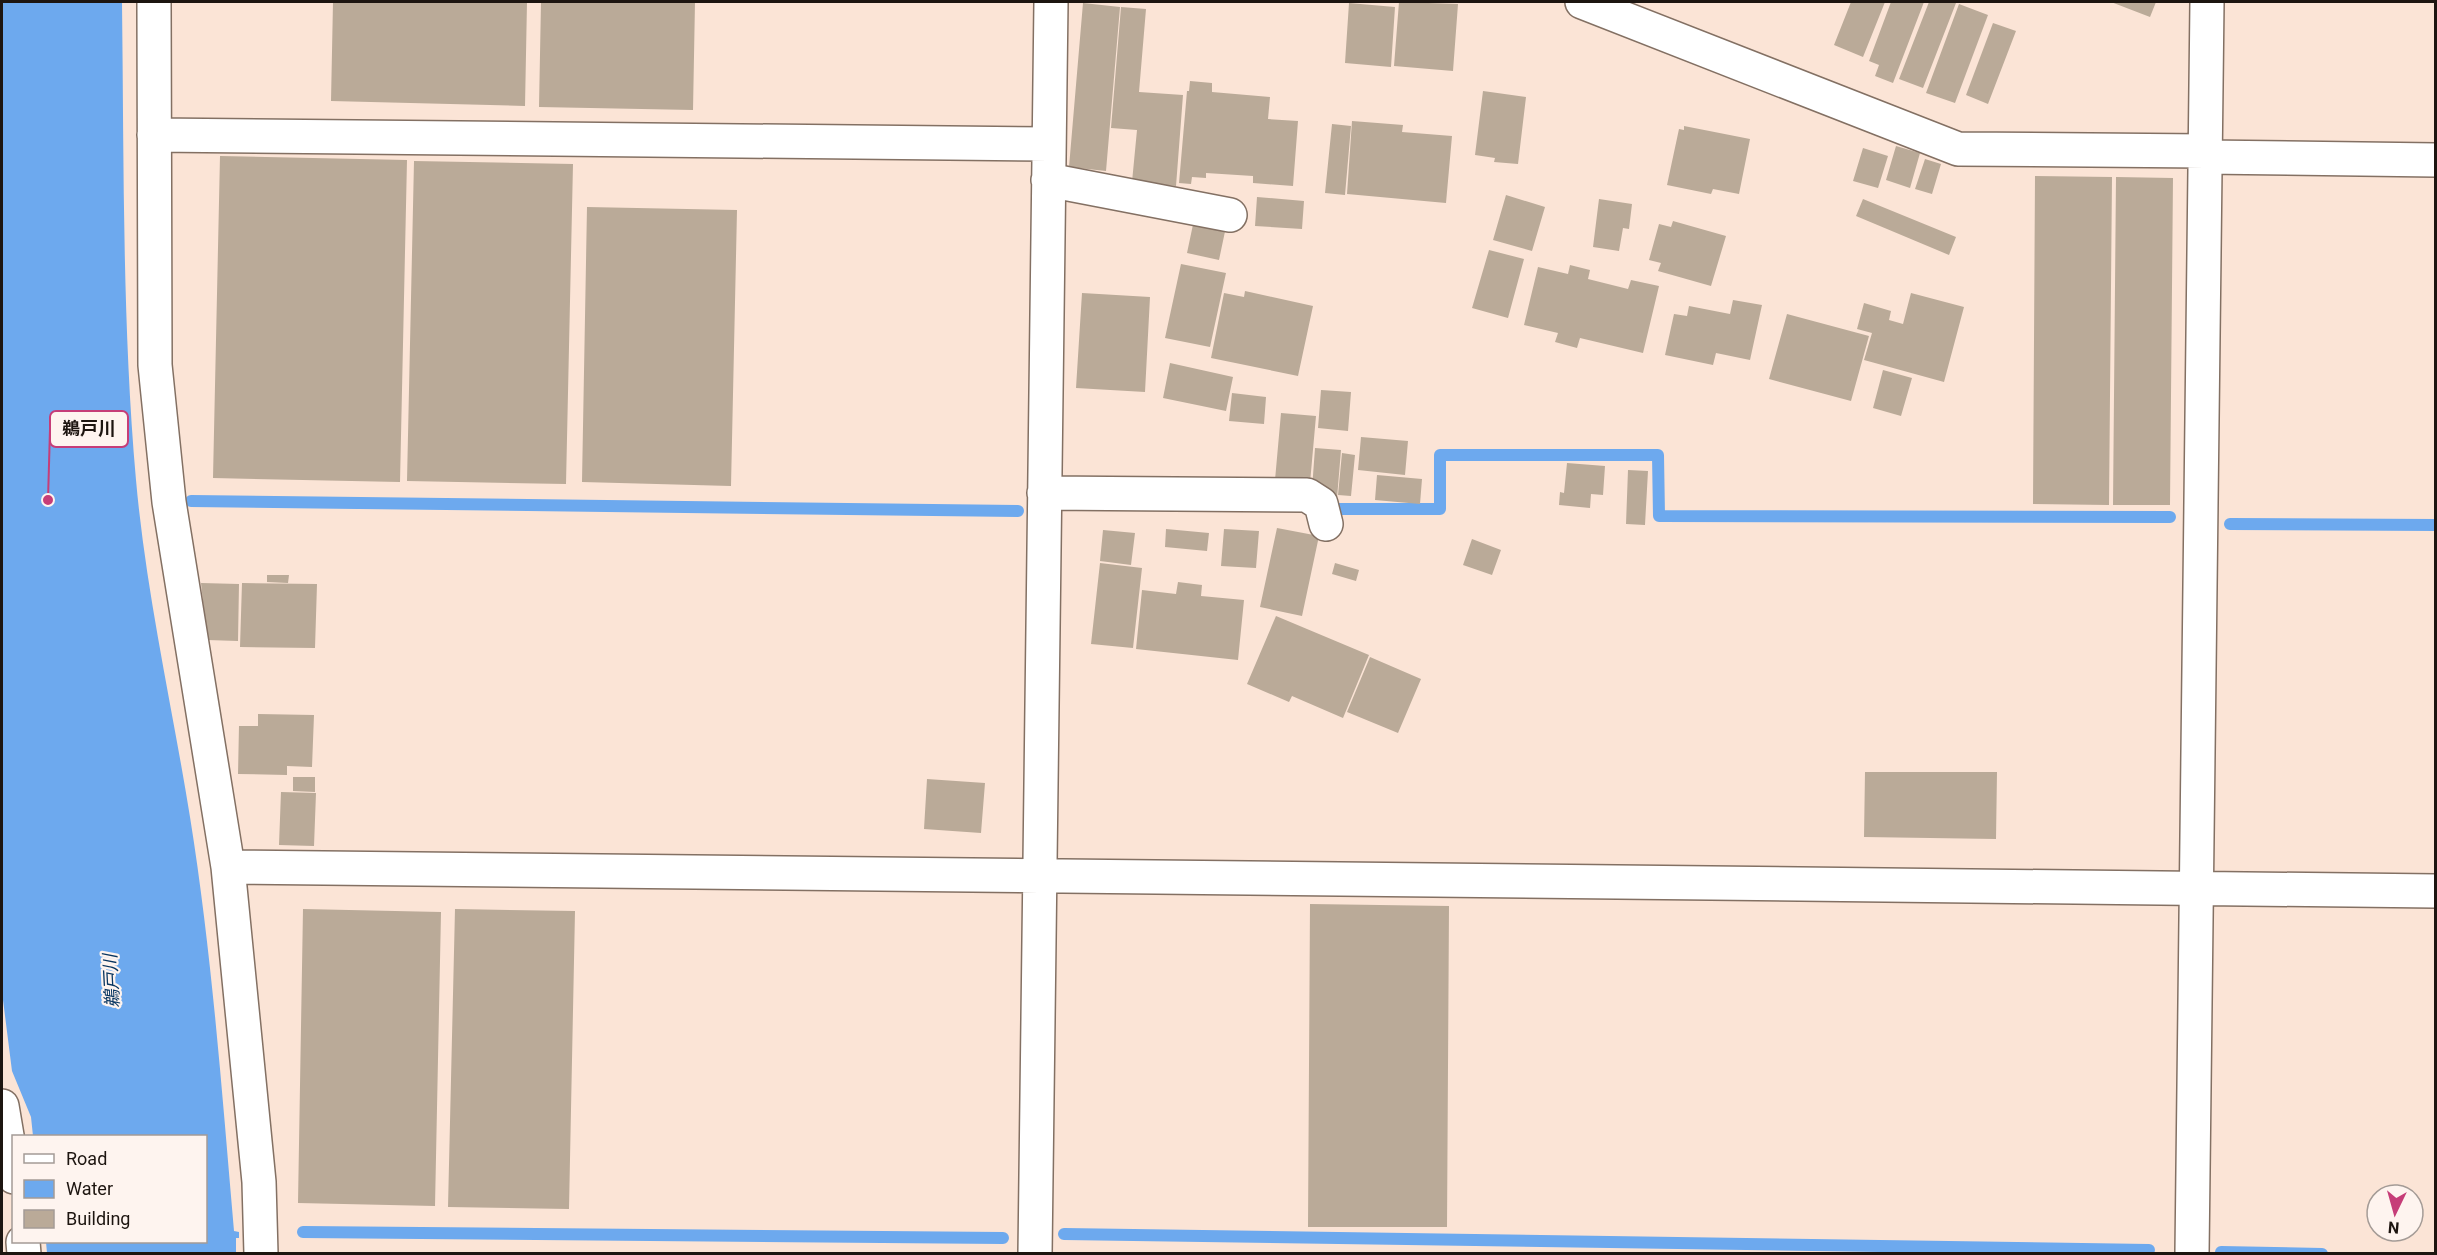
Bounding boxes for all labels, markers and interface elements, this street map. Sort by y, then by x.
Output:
callout: 鵜戸川 [50,411,128,447]
text: 鵜戸川 [62,418,116,439]
water label: 鵜戸川 [99,951,123,1009]
legend [12,1135,207,1243]
text: Road [66,1148,107,1169]
text: Water [66,1178,113,1199]
north arrow [2365,1183,2425,1243]
text: Building [66,1208,130,1229]
text: N [2387,1217,2400,1237]

